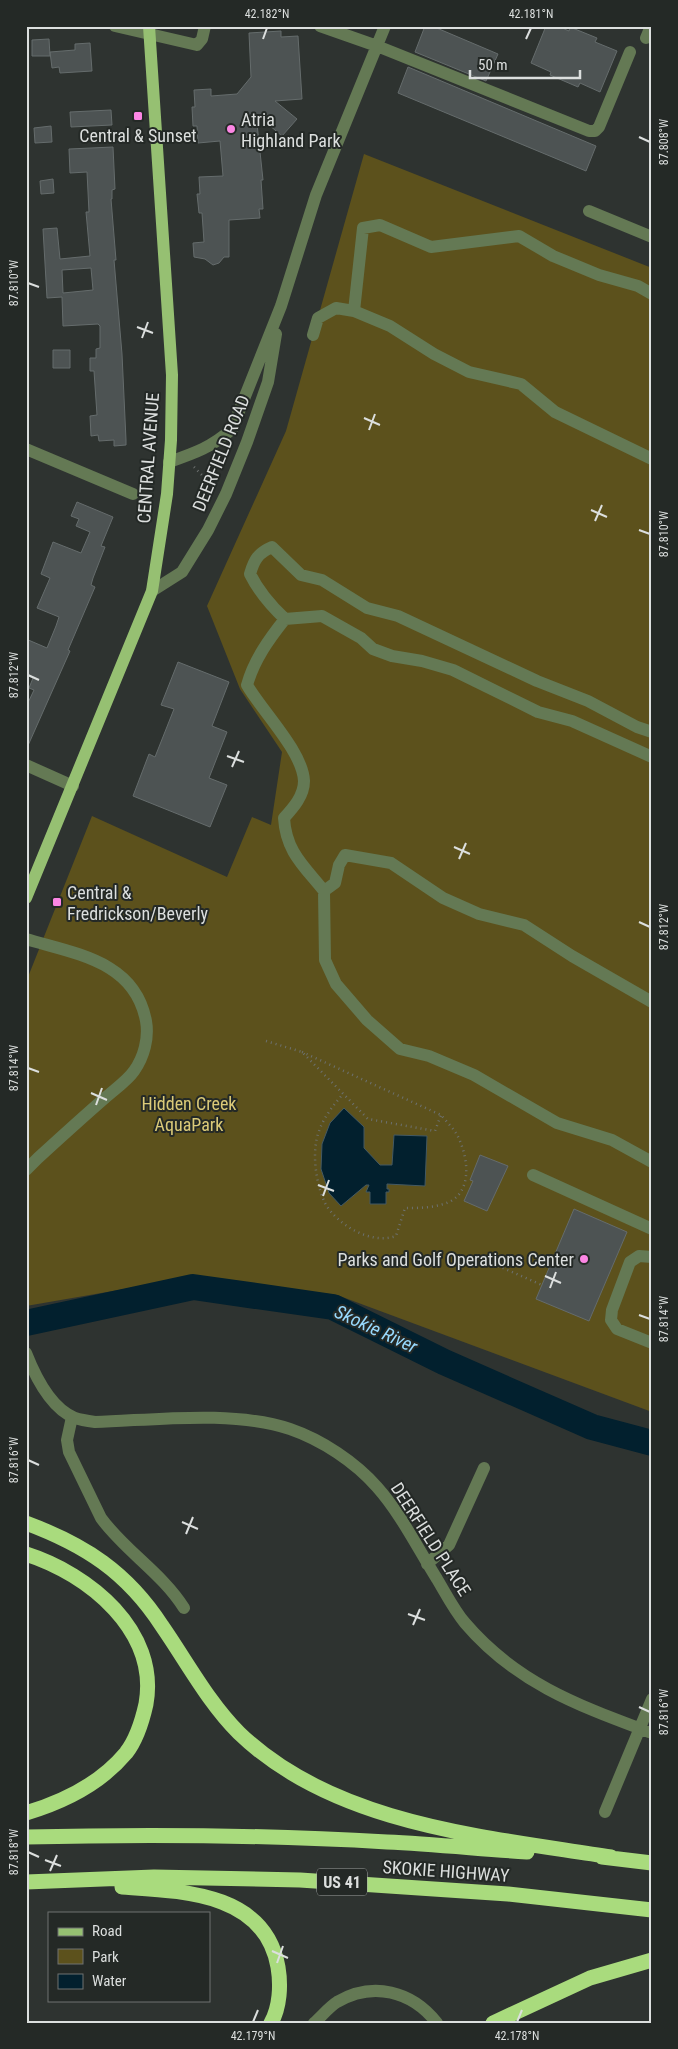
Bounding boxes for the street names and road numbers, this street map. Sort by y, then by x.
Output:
street label: CENTRAL AVENUE [133,392,163,524]
street label: DEERFIELD ROAD [188,392,254,514]
street label: DEERFIELD PLACE [387,1478,475,1600]
street label: SKOKIE HIGHWAY [382,1856,511,1886]
road number: US 41 [317,1868,367,1895]

